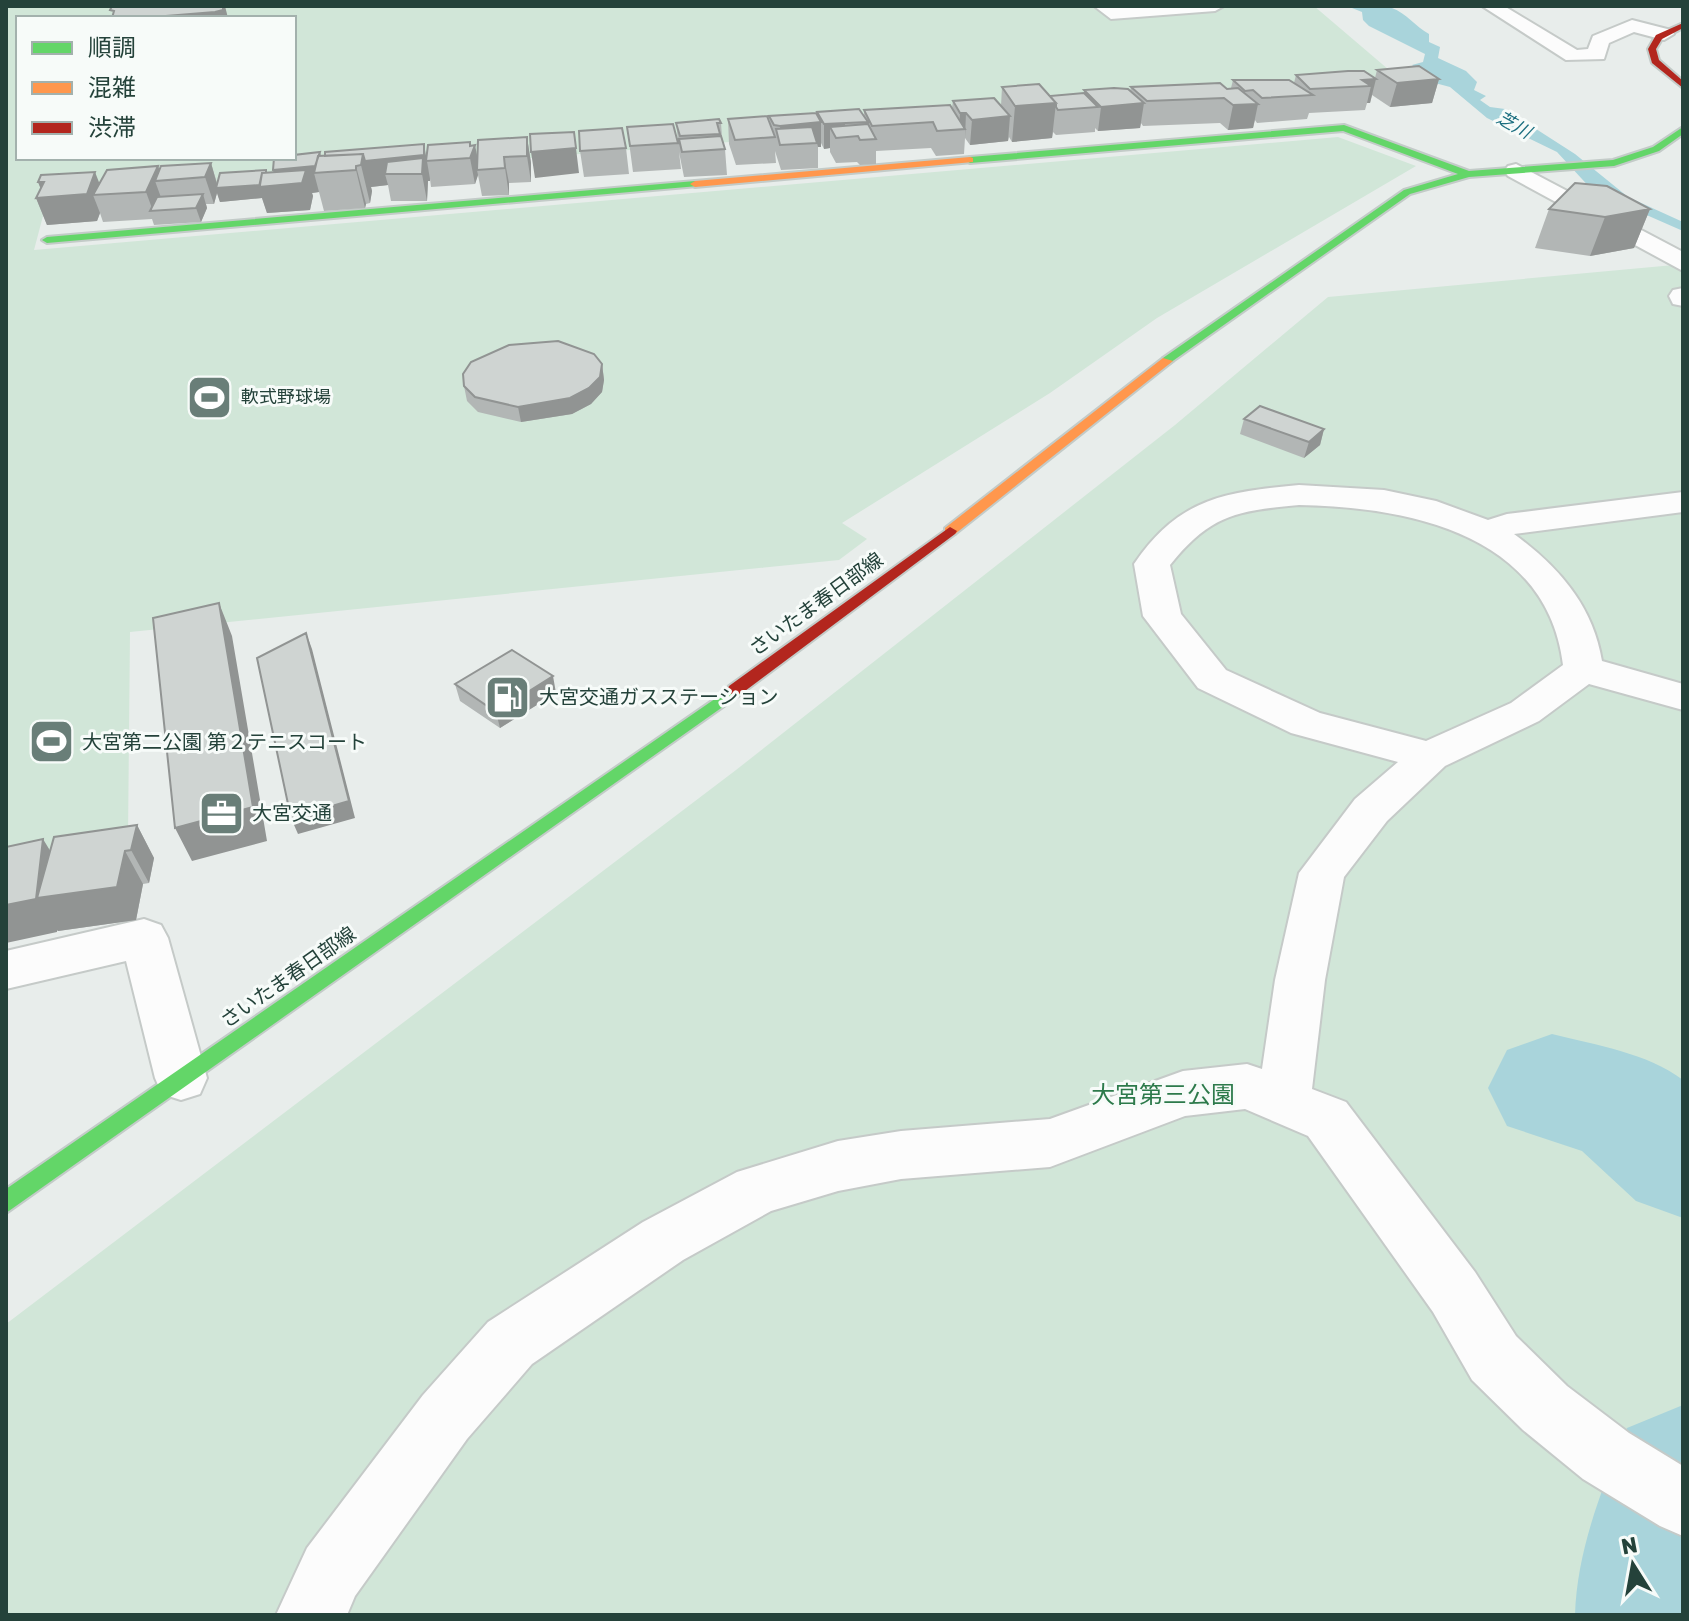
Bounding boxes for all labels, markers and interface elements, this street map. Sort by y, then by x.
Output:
legend [16,16,296,160]
text: 順調 [88,34,136,62]
text: 混雑 [88,74,136,102]
water label: 芝川 [1493,107,1537,144]
text: 渋滞 [88,114,136,142]
sports icon: 軟式野球場 [186,373,234,421]
place label: 軟式野球場 [241,386,331,408]
street label: さいたま春日部線 [744,547,888,661]
fuel station icon: 大宮交通ガスステーション [484,673,532,721]
place label: 大宮交通ガスステーション [539,685,779,709]
sports icon: 大宮第二公園 第２テニスコート [27,718,75,766]
place label: 大宮第二公園 第２テニスコート [82,730,367,754]
office icon: 大宮交通 [197,789,245,837]
place label: 大宮交通 [252,801,332,825]
street label: さいたま春日部線 [216,921,360,1033]
park label: 大宮第三公園 [1091,1081,1235,1109]
north arrow [1593,1525,1673,1605]
text: N [1619,1531,1640,1561]

